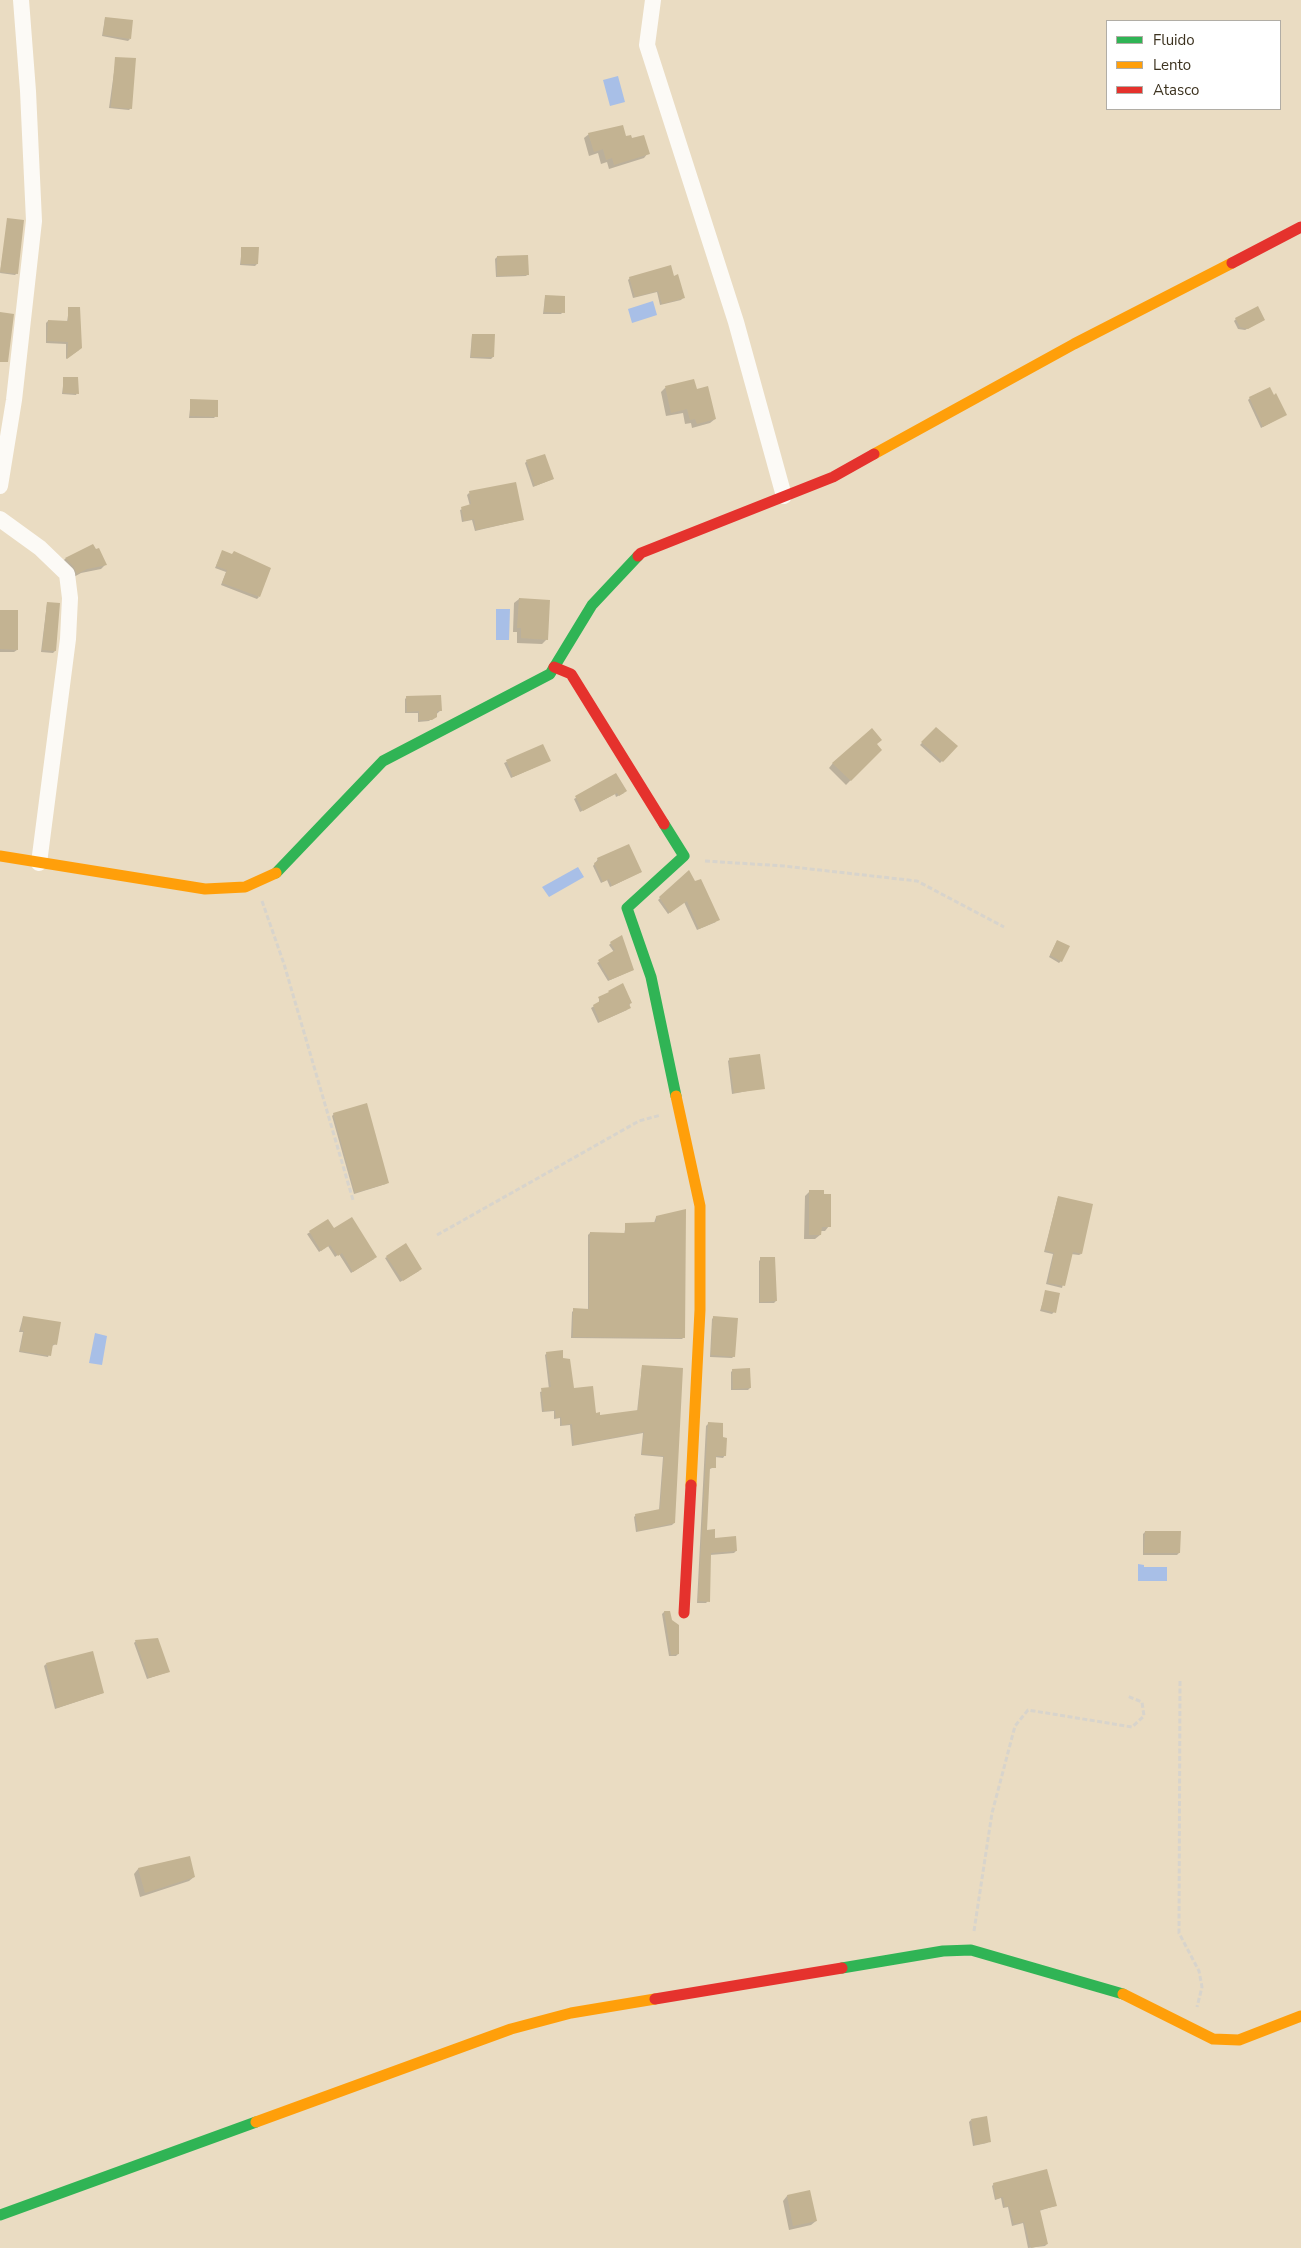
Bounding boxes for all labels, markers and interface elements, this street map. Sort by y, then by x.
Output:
legend [1106,20,1281,110]
text: Fluido [1153,30,1195,50]
text: Lento [1153,55,1191,75]
text: Atasco [1153,80,1199,100]

